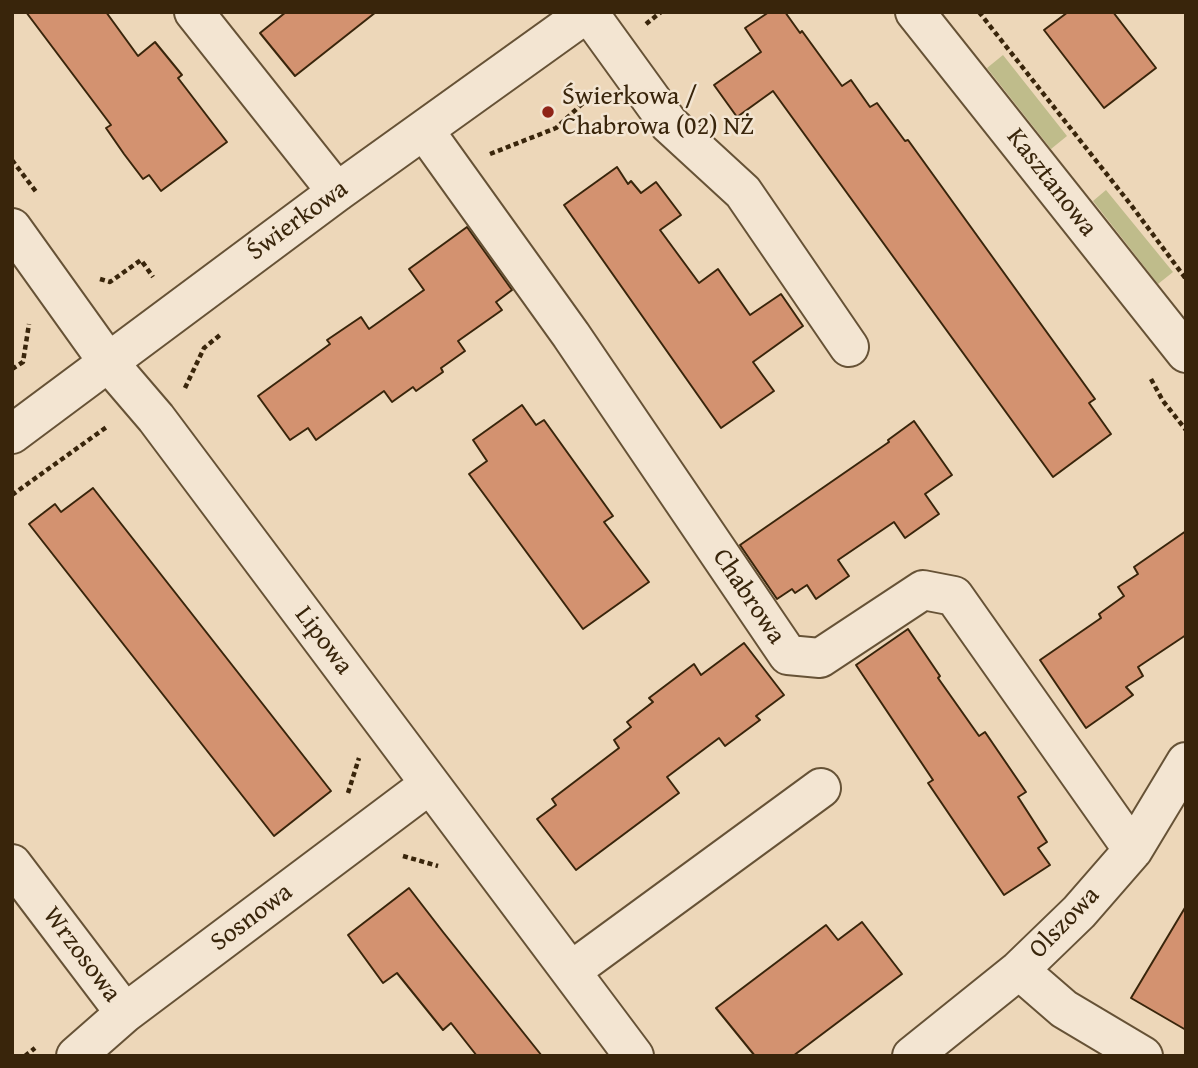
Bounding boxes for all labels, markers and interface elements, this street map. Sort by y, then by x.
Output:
place label: Świerkowa / Chabrowa (02) NŻ [562,81,754,142]
marker: Świerkowa / Chabrowa (02) NŻ [540,104,556,120]
street label: Kasztanowa [999,123,1103,243]
street label: Świerkowa [241,174,355,268]
street label: Chabrowa [705,543,791,651]
street label: Lipowa [287,601,359,681]
street label: Sosnowa [205,877,299,959]
street label: Olszowa [1023,881,1107,965]
street label: Wrzosowa [35,901,127,1009]

